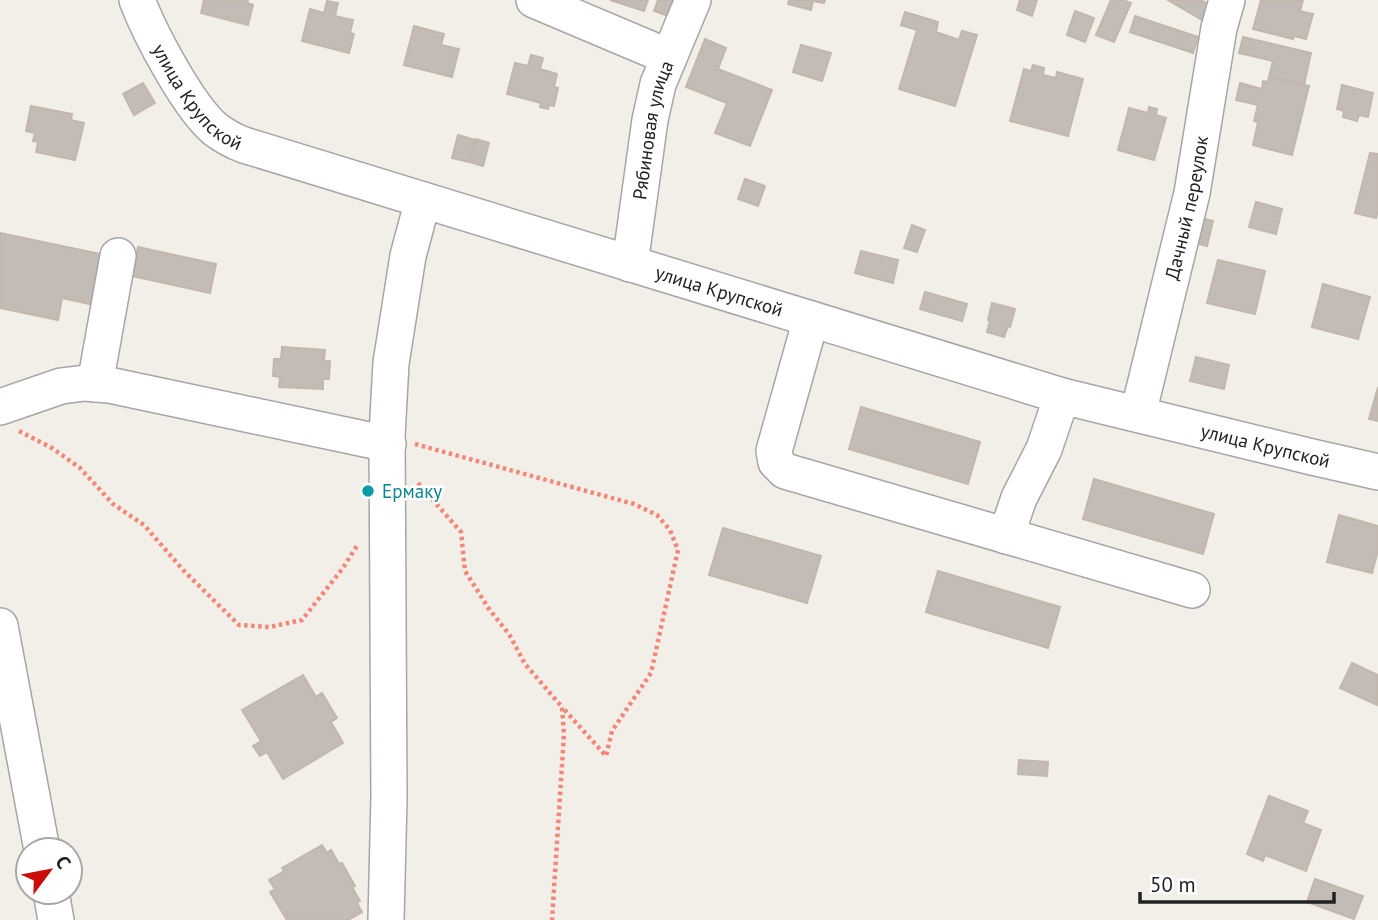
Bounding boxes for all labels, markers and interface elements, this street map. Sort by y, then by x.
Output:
street label: улица Крупской [147,40,246,155]
street label: Рябиновая улица [627,57,679,201]
street label: Дачный переулок [1159,134,1213,282]
street label: улица Крупской [653,260,786,322]
street label: улица Крупской [1198,418,1332,473]
place label: Ермаку [382,479,442,503]
marker: Ермаку [360,483,376,499]
north arrow [14,836,84,906]
text: С [50,851,77,873]
scale bar [1140,860,1334,904]
text: 50 m [1150,871,1196,898]

